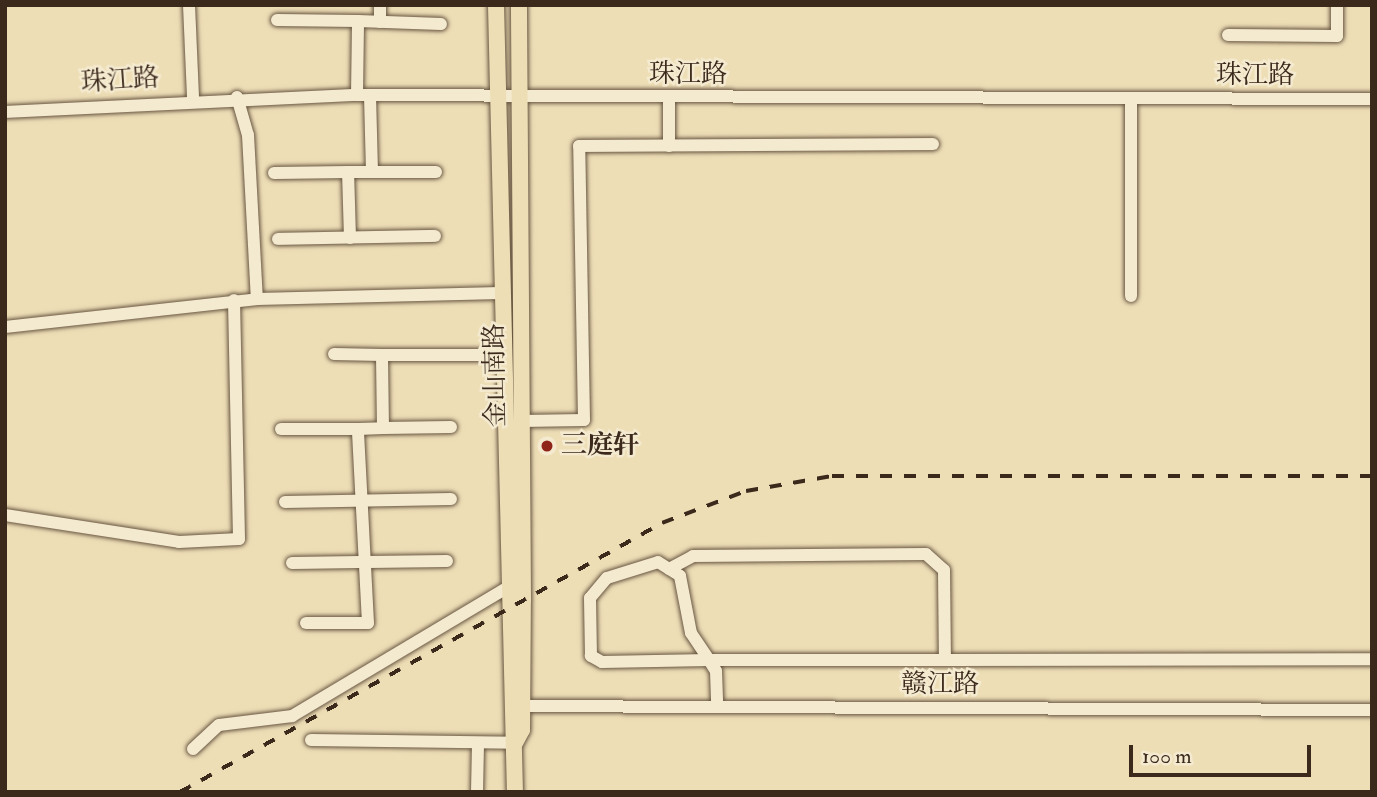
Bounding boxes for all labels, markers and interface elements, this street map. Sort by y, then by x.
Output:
street label: 珠江路 [649,59,727,91]
street label: 珠江路 [1216,60,1294,92]
street label: 珠江路 [80,63,160,99]
street label: 金山南路 [479,323,513,427]
place label: 三庭轩 [561,430,639,462]
marker: 三庭轩 [539,438,555,454]
street label: 赣江路 [901,669,979,701]
scale bar [1132,730,1314,774]
text: 100 m [1142,743,1192,770]

